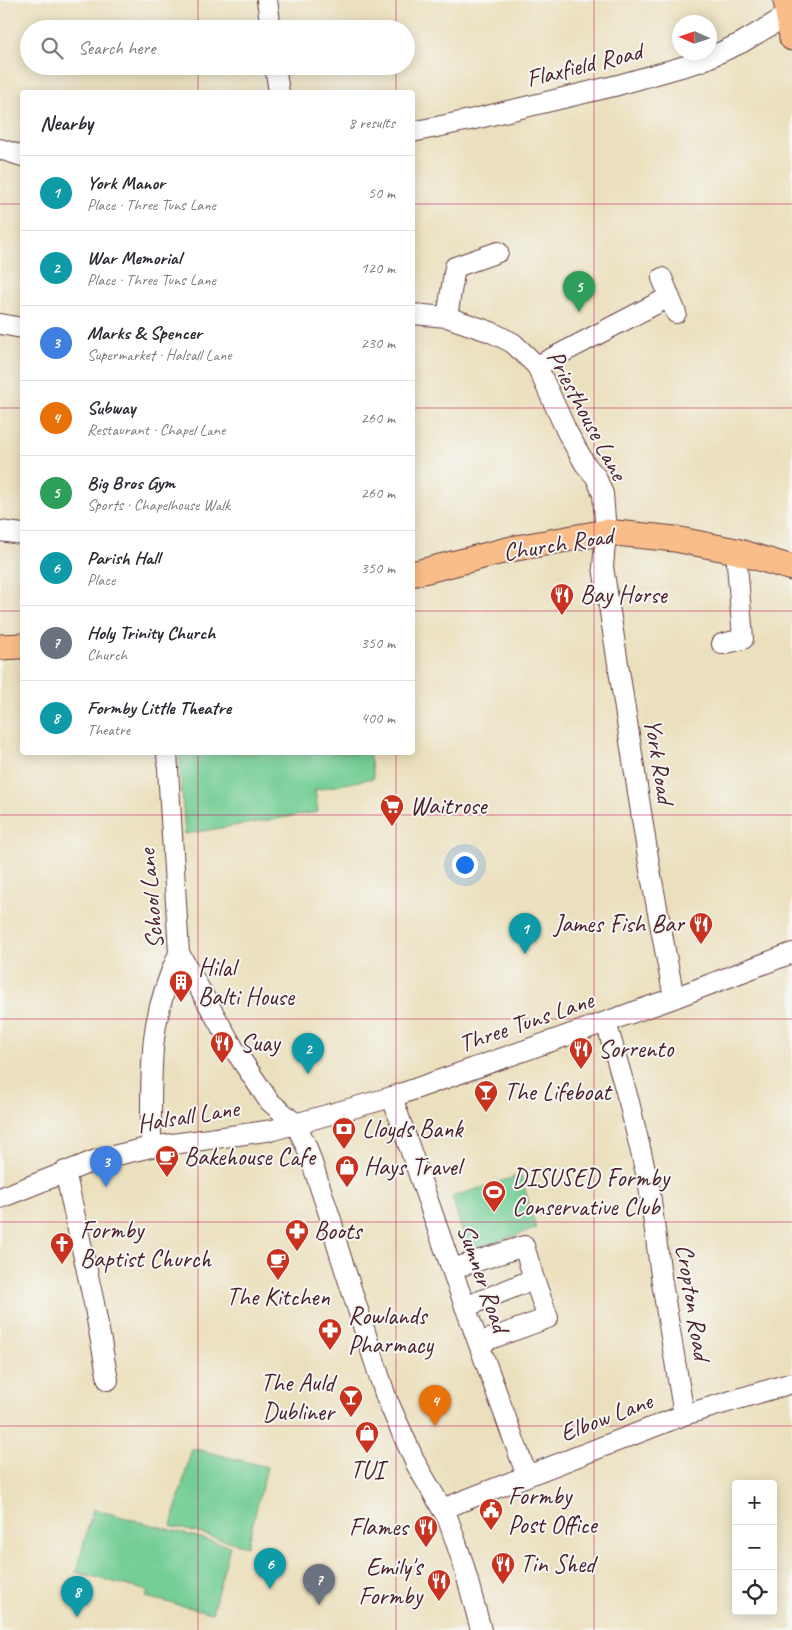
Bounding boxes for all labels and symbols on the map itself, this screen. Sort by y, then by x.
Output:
north arrow [672,15,717,60]
street label: Flaxfield Road [523,34,649,95]
pin: 5 [563,271,595,312]
street label: Priesthouse Lane [539,344,636,487]
street label: Church Road [501,519,619,568]
place label: Bay Horse [580,579,668,611]
restaurant icon: Bay Horse [549,582,575,616]
street label: York Road [637,716,682,809]
place label: Waitrose [410,790,488,822]
supermarket icon: Waitrose [379,793,405,827]
street label: School Lane [131,846,171,950]
your location [452,852,478,878]
place label: James Fish Bar [553,908,686,940]
restaurant icon: James Fish Bar [688,911,714,945]
pin: 1 [509,913,541,954]
place label: Hilal Balti House [198,952,296,1013]
building icon: Hilal Balti House [168,969,194,1003]
street label: Three Tuns Lane [454,983,599,1060]
place label: Suay [240,1027,282,1059]
restaurant icon: Suay [209,1030,235,1064]
pin: 2 [292,1033,324,1074]
place label: Sorrento [598,1033,674,1065]
restaurant icon: Sorrento [568,1036,594,1070]
place label: The Lifeboat [504,1076,613,1108]
bar icon: The Lifeboat [473,1079,499,1113]
street label: Halsall Lane [135,1092,243,1140]
place label: Lloyds Bank [362,1113,464,1145]
bank icon: Lloyds Bank [331,1116,357,1150]
place label: Bakehouse Cafe [184,1141,317,1173]
cafe icon: Bakehouse Cafe [154,1144,180,1178]
pin: 3 [90,1146,122,1187]
place label: Hays Travel [364,1151,466,1183]
shop icon: Hays Travel [334,1154,360,1188]
place label: DISUSED Formby Conservative Club [512,1162,671,1223]
sports icon: DISUSED Formby Conservative Club [481,1179,507,1213]
place label: Formby Baptist Church [80,1214,212,1275]
place label: Boots [314,1215,364,1247]
pharmacy icon: Boots [284,1218,310,1252]
street label: Sumner Road [450,1220,518,1340]
church icon: Formby Baptist Church [49,1231,75,1265]
street label: Cropton Road [668,1242,719,1366]
cafe icon: The Kitchen [265,1247,291,1281]
place label: The Kitchen [226,1281,330,1313]
place label: Rowlands Pharmacy [348,1300,434,1361]
pharmacy icon: Rowlands Pharmacy [317,1317,343,1351]
place label: The Auld Dubliner [260,1367,337,1428]
bar icon: The Auld Dubliner [338,1384,364,1418]
street label: Elbow Lane [555,1384,658,1449]
pin: 4 [419,1385,451,1426]
shop icon: TUI [354,1420,380,1454]
place label: TUI [350,1454,389,1486]
place label: Formby Post Office [508,1480,599,1541]
public building icon: Formby Post Office [478,1497,504,1531]
place label: Flames [349,1511,410,1543]
restaurant icon: Flames [413,1514,439,1548]
pin: 6 [254,1548,286,1589]
place label: Tin Shed [520,1548,598,1580]
place label: Emily's Formby [359,1551,424,1612]
restaurant icon: Tin Shed [490,1551,516,1585]
pin: 7 [303,1564,335,1605]
restaurant icon: Emily's Formby [426,1568,452,1602]
pin: 8 [61,1576,93,1617]

